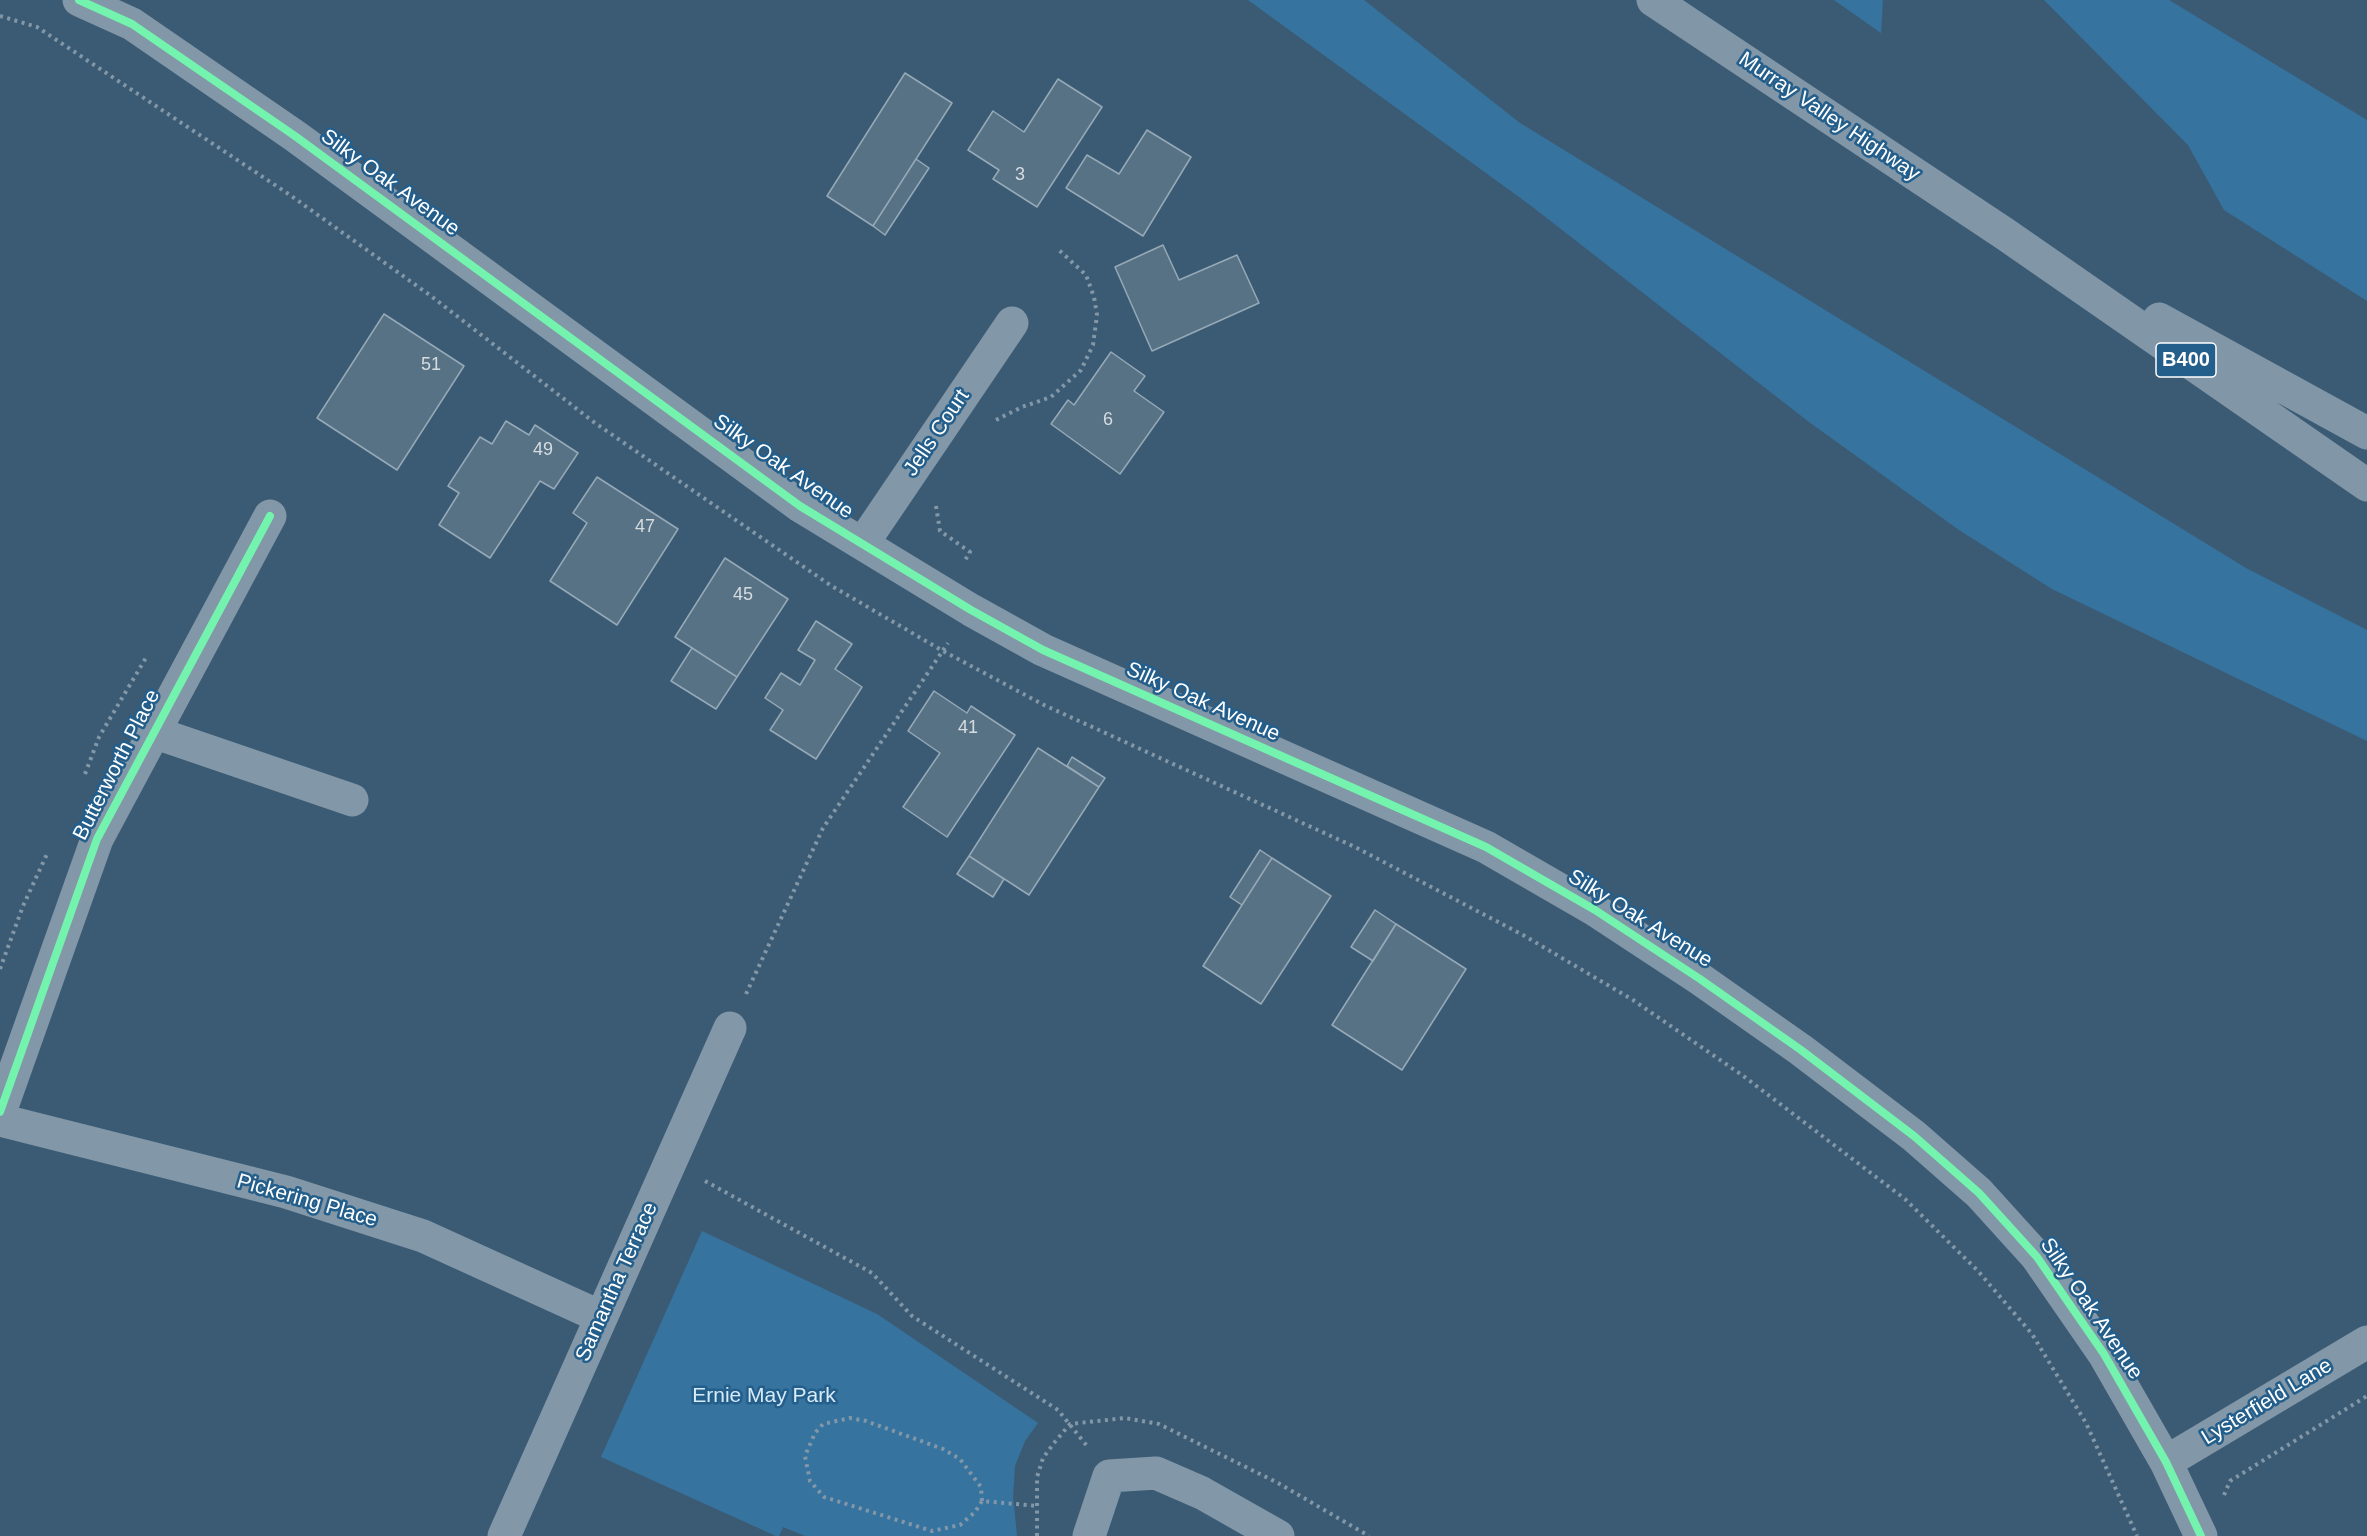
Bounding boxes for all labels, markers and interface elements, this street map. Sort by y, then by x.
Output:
street label: Murray Valley Highway [1734,47,1924,187]
street label: Silky Oak Avenue [316,124,464,242]
house number: 3 [1015,164,1025,186]
road number: B400 [2156,343,2216,377]
house number: 51 [421,354,441,376]
street label: Jells Court [899,385,975,481]
street label: Silky Oak Avenue [708,409,858,525]
house number: 6 [1103,409,1113,431]
house number: 49 [533,439,553,461]
house number: 47 [635,516,655,538]
house number: 45 [733,584,753,606]
street label: Silky Oak Avenue [1122,657,1284,747]
street label: Butterworth Place [68,685,166,845]
house number: 41 [958,717,978,739]
street label: Silky Oak Avenue [1563,864,1717,974]
street label: Pickering Place [234,1169,380,1233]
street label: Samantha Terrace [571,1198,663,1366]
street label: Silky Oak Avenue [2034,1233,2148,1385]
street label: Lysterfield Lane [2197,1353,2337,1451]
park label: Ernie May Park [692,1383,836,1409]

